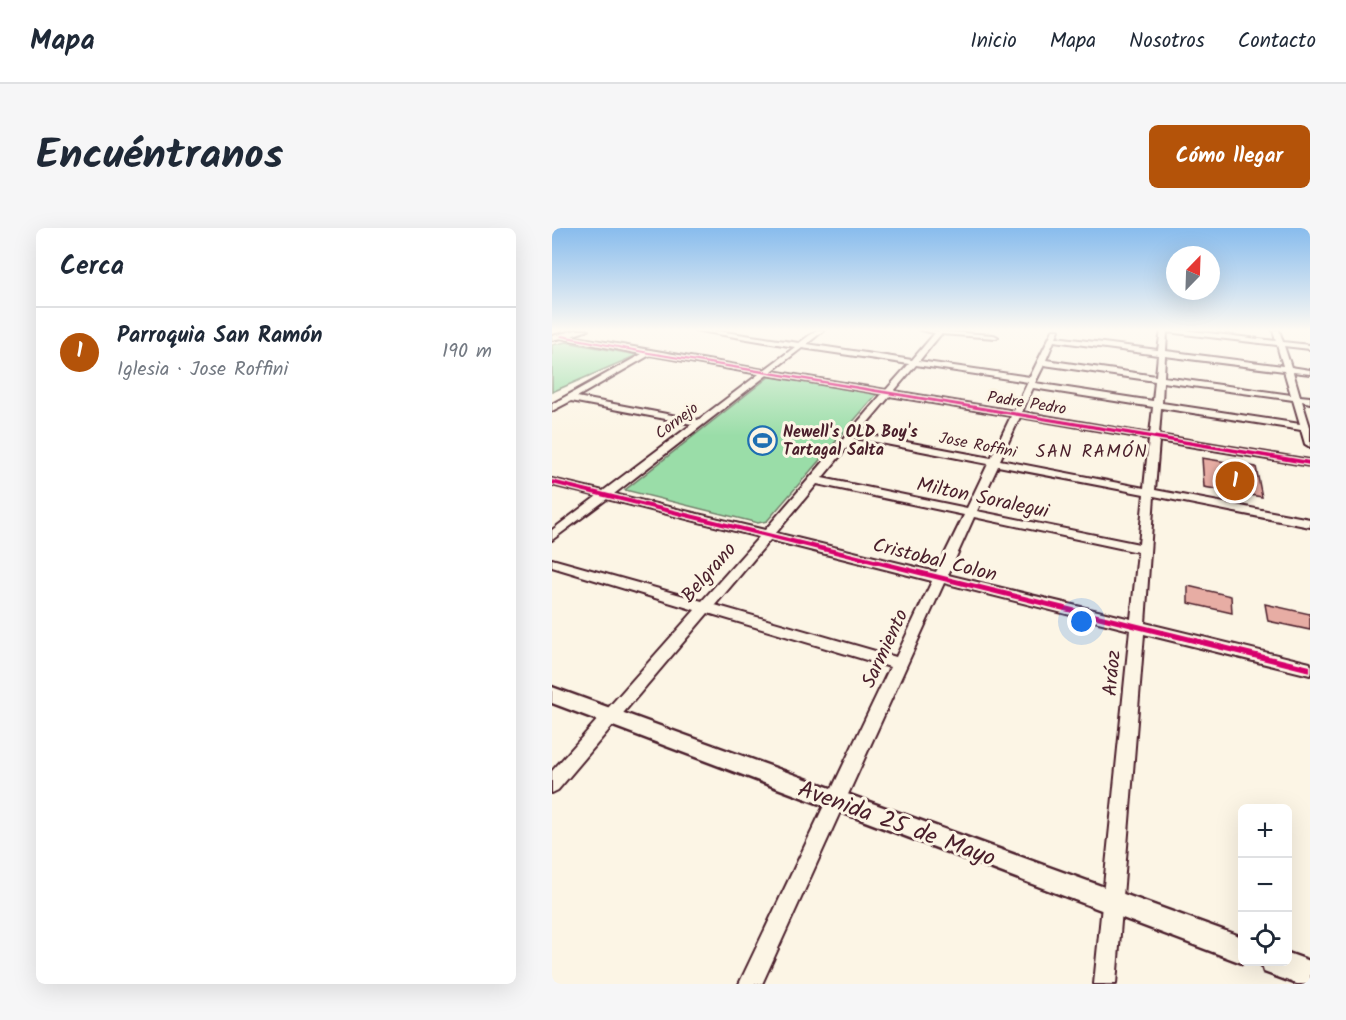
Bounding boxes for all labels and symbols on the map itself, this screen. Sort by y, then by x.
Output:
north arrow [1166,246,1220,300]
street label: Padre Pedro [986,385,1068,422]
street label: Cornejo [650,396,704,446]
place label: Newell's OLD Boy's Tartagal Salta [783,420,918,463]
sports icon: Newell's OLD Boy's Tartagal Salta [746,424,778,456]
street label: Jose Roffini [937,426,1020,465]
district label: SAN RAMÓN [1036,438,1148,467]
pin: 1 [1216,458,1254,504]
street label: Milton Soralegui [914,469,1053,529]
street label: Cristobal Colon [869,530,1000,592]
street label: Belgrano [674,536,745,611]
street label: Sarmiento [854,604,918,694]
your location [1067,607,1096,636]
street label: Aráoz [1095,649,1131,698]
street label: Avenida 25 de Mayo [792,771,1001,878]

